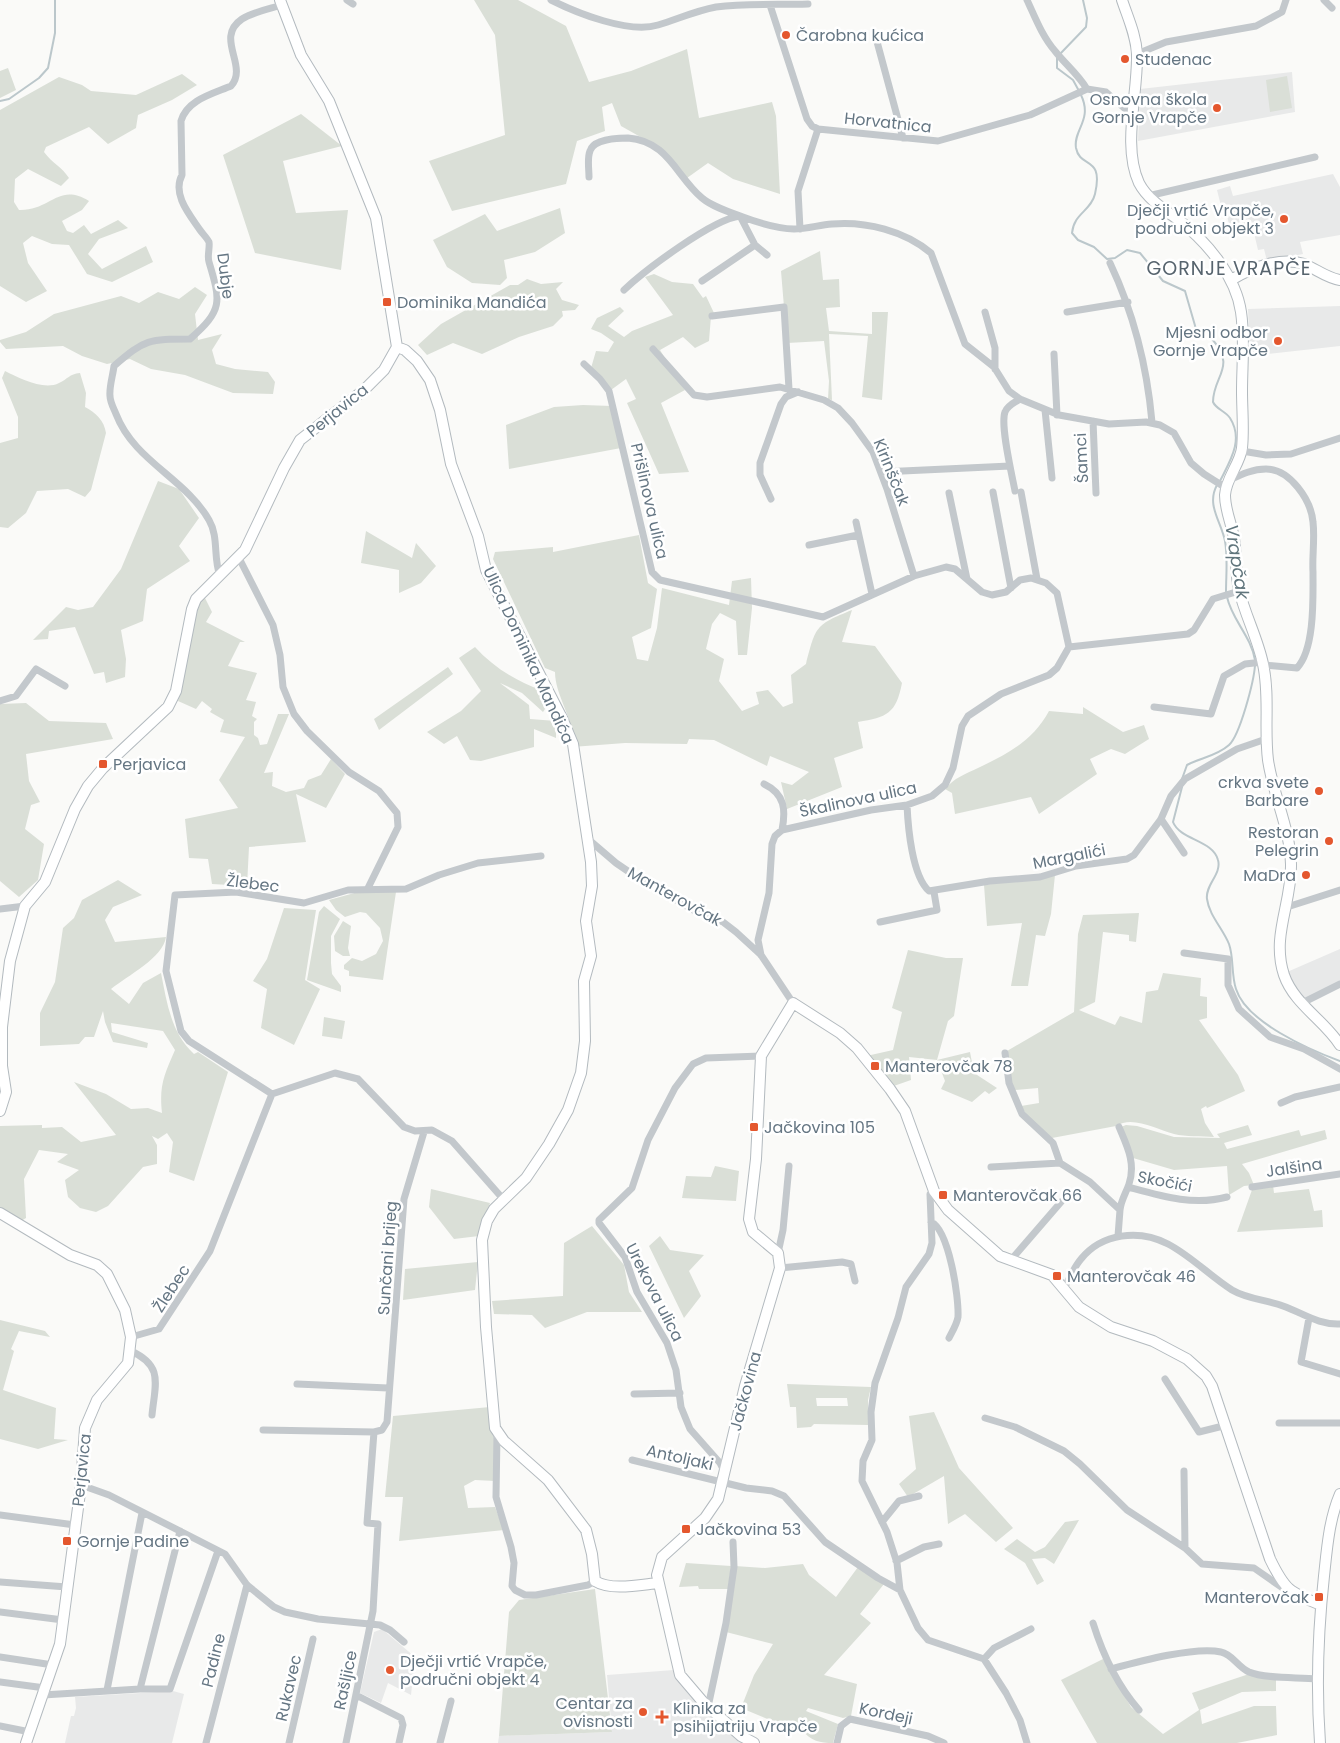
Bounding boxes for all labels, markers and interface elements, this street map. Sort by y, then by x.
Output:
place label: Čarobna kućica [796,24,924,47]
marker: Čarobna kućica [780,29,792,41]
place label: Studenac [1135,48,1212,71]
marker: Studenac [1119,53,1131,65]
place label: Osnovna škola Gornje Vrapče [1090,88,1207,129]
marker: Osnovna škola Gornje Vrapče [1211,102,1223,114]
street label: Horvatnica [843,106,933,139]
place label: Dječji vrtić Vrapče, područni objekt 3 [1127,199,1274,240]
marker: Dječji vrtić Vrapče, područni objekt 3 [1278,213,1290,225]
street label: Dubje [211,252,240,300]
district label: GORNJE VRAPČE [1146,255,1312,282]
place label: Dominika Mandića [397,291,547,314]
marker: Dominika Mandića [381,296,393,308]
place label: Mjesni odbor Gornje Vrapče [1153,321,1268,362]
marker: Mjesni odbor Gornje Vrapče [1272,335,1284,347]
street label: Perjavica [302,378,373,442]
street label: Šamci [1069,432,1094,484]
street label: Kirinščak [868,435,916,510]
street label: Prišlinova ulica [625,441,674,561]
water label: Vrapčak [1219,523,1256,602]
street label: Ulica Dominika Mandića [477,563,580,748]
place label: Perjavica [113,753,186,776]
marker: Perjavica [97,758,109,770]
place label: crkva svete Barbare [1218,771,1309,812]
street label: Škalinova ulica [797,776,919,823]
marker: crkva svete Barbare [1313,785,1325,797]
place label: Restoran Pelegrin [1248,821,1319,862]
marker: Restoran Pelegrin [1323,835,1335,847]
street label: Margalići [1031,838,1107,875]
street label: Manterovčak [623,861,727,932]
place label: MaDra [1243,864,1296,887]
street label: Žlebec [225,869,281,898]
marker: MaDra [1300,869,1312,881]
place label: Manterovčak 78 [885,1055,1013,1078]
marker: Manterovčak 78 [869,1060,881,1072]
place label: Jačkovina 105 [764,1116,875,1139]
marker: Jačkovina 105 [748,1121,760,1133]
street label: Jalšina [1264,1152,1324,1183]
street label: Skočići [1136,1165,1194,1198]
place label: Manterovčak 66 [953,1184,1082,1207]
marker: Manterovčak 66 [937,1189,949,1201]
street label: Sunčani brijeg [372,1200,403,1316]
street label: Urekova ulica [620,1239,689,1346]
street label: Žlebec [147,1260,196,1317]
place label: Manterovčak 46 [1067,1265,1196,1288]
marker: Manterovčak 46 [1051,1270,1063,1282]
street label: Jačkovina [724,1349,767,1433]
street label: Perjavica [66,1432,97,1508]
street label: Antoljaki [644,1439,716,1476]
place label: Jačkovina 53 [696,1518,801,1541]
marker: Jačkovina 53 [680,1523,692,1535]
place label: Gornje Padine [77,1530,189,1553]
marker: Gornje Padine [61,1535,73,1547]
place label: Manterovčak [1204,1586,1310,1609]
marker: Manterovčak [1313,1591,1325,1603]
street label: Padine [196,1631,231,1690]
street label: Rašljice [328,1648,363,1712]
place label: Dječji vrtić Vrapče, područni objekt 4 [400,1650,547,1691]
street label: Rukavec [270,1652,307,1724]
marker: Dječji vrtić Vrapče, područni objekt 4 [384,1664,396,1676]
place label: Centar za ovisnosti [556,1692,633,1733]
place label: Klinika za psihijatriju Vrapče [673,1697,817,1738]
street label: Kordeji [857,1697,915,1730]
marker: Centar za ovisnosti [637,1706,649,1718]
marker: Klinika za psihijatriju Vrapče [655,1710,669,1724]

